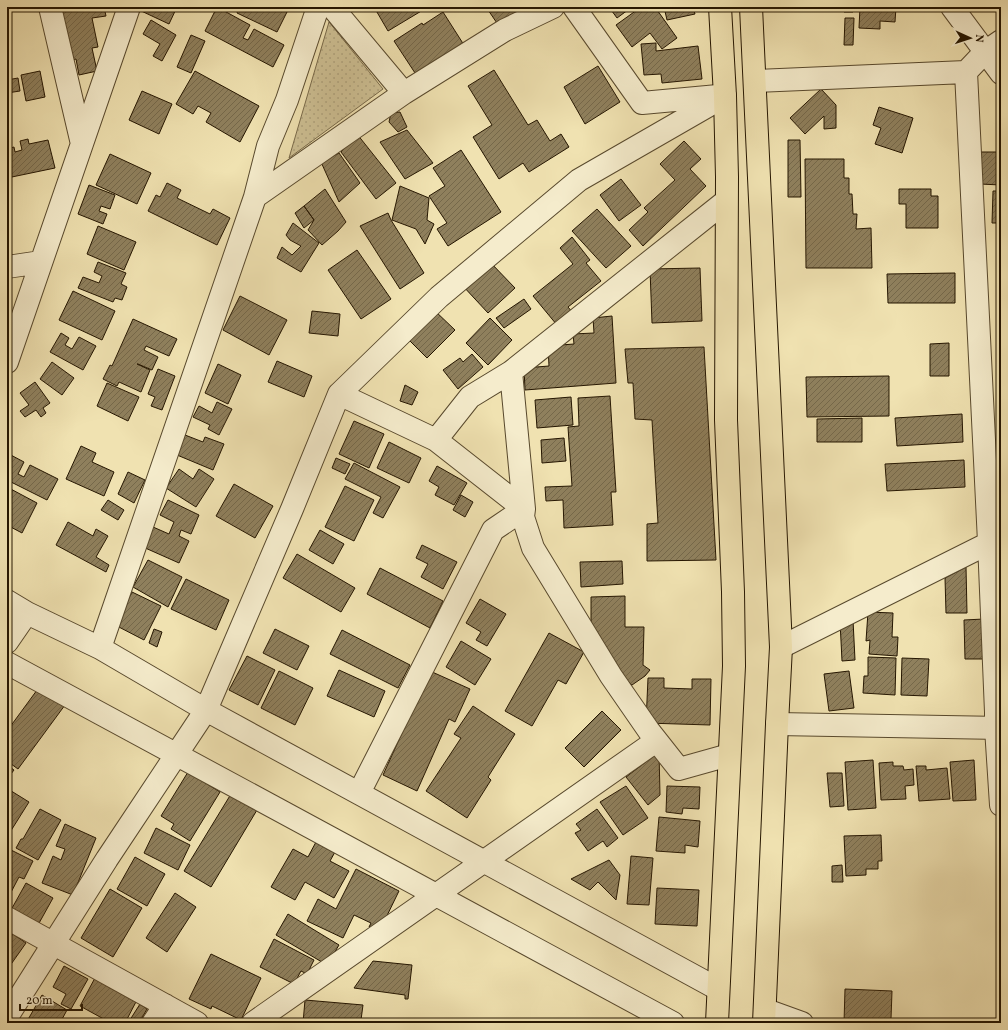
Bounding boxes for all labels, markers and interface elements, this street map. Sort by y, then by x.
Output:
north arrow [950,18,990,58]
text: N [971,34,986,43]
scale bar [20,986,82,1012]
text: 20 m [26,993,53,1009]

